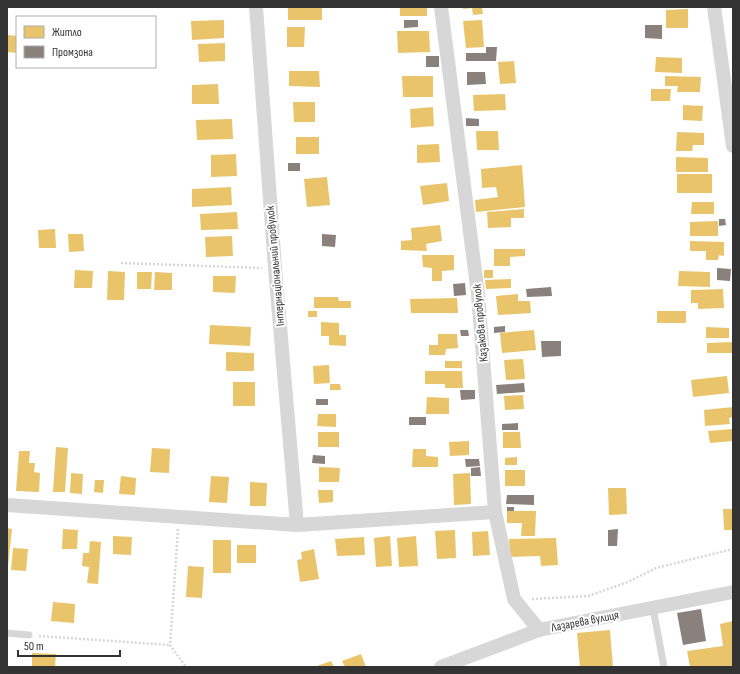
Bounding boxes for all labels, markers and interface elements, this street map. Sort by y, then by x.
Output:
legend [16,16,156,68]
text: Житло [52,25,82,40]
text: Промзона [52,45,93,60]
street label: Інтернаціональний провулок [263,205,288,327]
street label: Казакова провулок [470,283,491,363]
street label: Лазарева вулиця [549,608,620,636]
scale bar [18,632,120,658]
text: 50 m [24,639,44,654]

